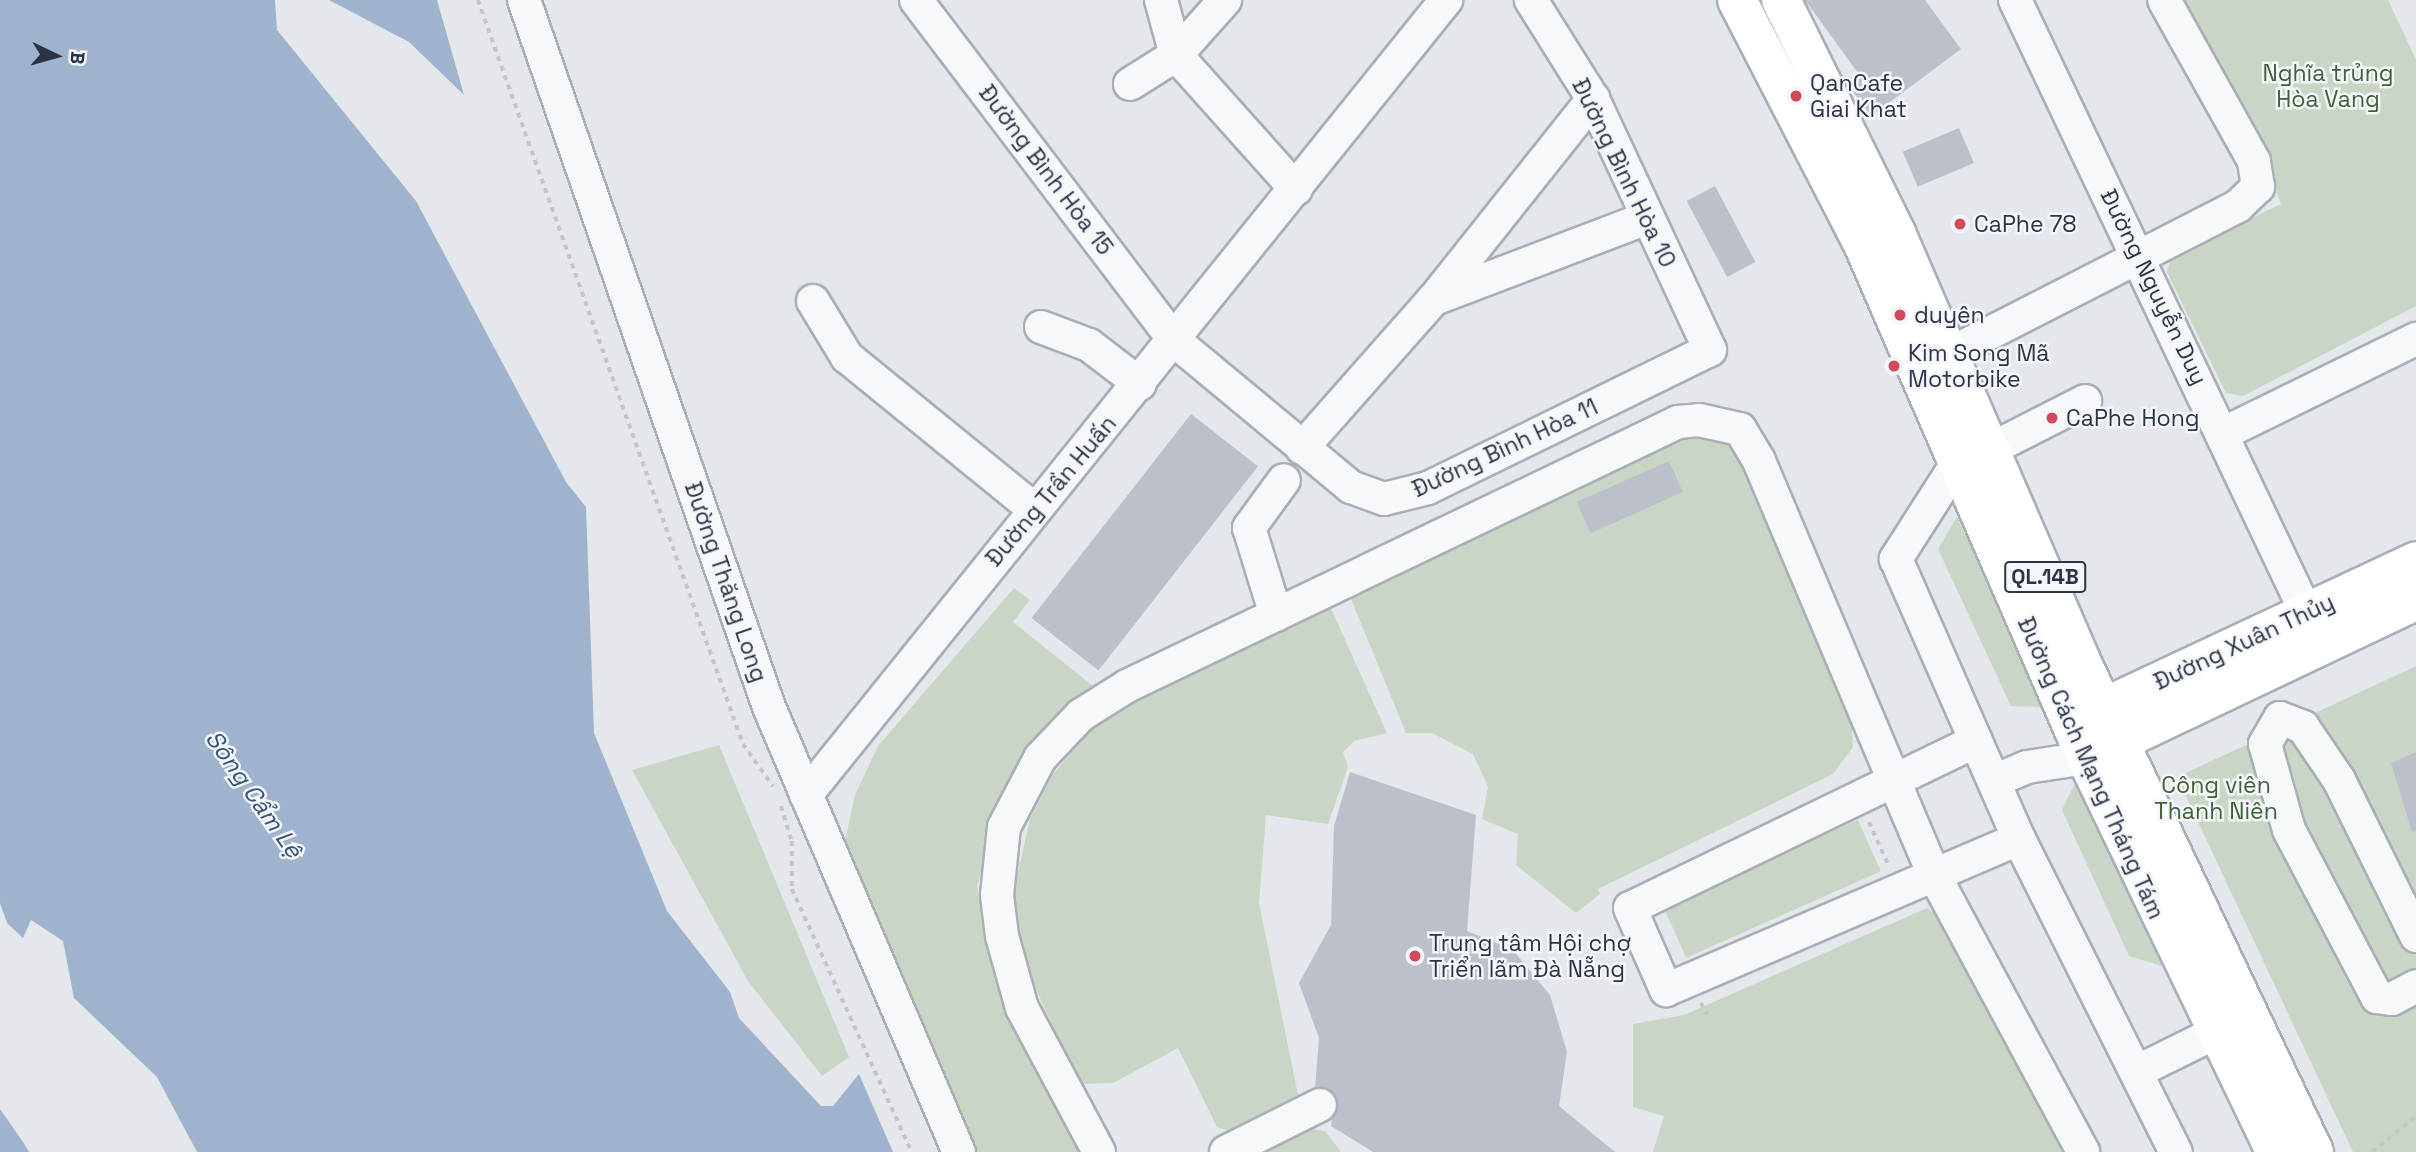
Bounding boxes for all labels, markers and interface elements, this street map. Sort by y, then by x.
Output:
north arrow [21,21,91,91]
text: B [64,50,90,65]
park label: Nghĩa trủng Hòa Vang [2262,59,2394,113]
place label: QanCafe Giai Khat [1810,69,1907,123]
street label: Đường Bình Hòa 10 [1566,74,1682,272]
street label: Đường Bình Hòa 15 [973,79,1119,261]
marker: QanCafe Giai Khat [1788,88,1804,104]
street label: Đường Nguyễn Duy [2095,185,2213,389]
place label: CaPhe 78 [1974,210,2077,238]
marker: CaPhe 78 [1952,216,1968,232]
place label: duyên [1914,301,1985,329]
marker: duyên [1892,307,1908,323]
place label: Kim Song Mã Motorbike [1908,339,2050,393]
marker: Kim Song Mã Motorbike [1886,358,1902,374]
street label: Đường Bình Hòa 11 [1408,393,1602,503]
place label: CaPhe Hong [2066,404,2200,432]
street label: Đường Trần Huấn [980,410,1122,572]
marker: CaPhe Hong [2044,410,2060,426]
street label: Đường Thăng Long [679,478,773,686]
road number: QL.14B [2003,560,2087,594]
street label: Đường Xuân Thủy [2149,588,2339,696]
street label: Đường Cách Mạng Tháng Tám [2012,612,2170,924]
water label: Sông Cẩm Lệ [199,725,309,863]
park label: Công viên Thanh Niên [2154,771,2278,825]
place label: Trung tâm Hội chợ Triển lãm Đà Nẵng [1429,929,1631,983]
marker: Trung tâm Hội chợ Triển lãm Đà Nẵng [1407,948,1423,964]

